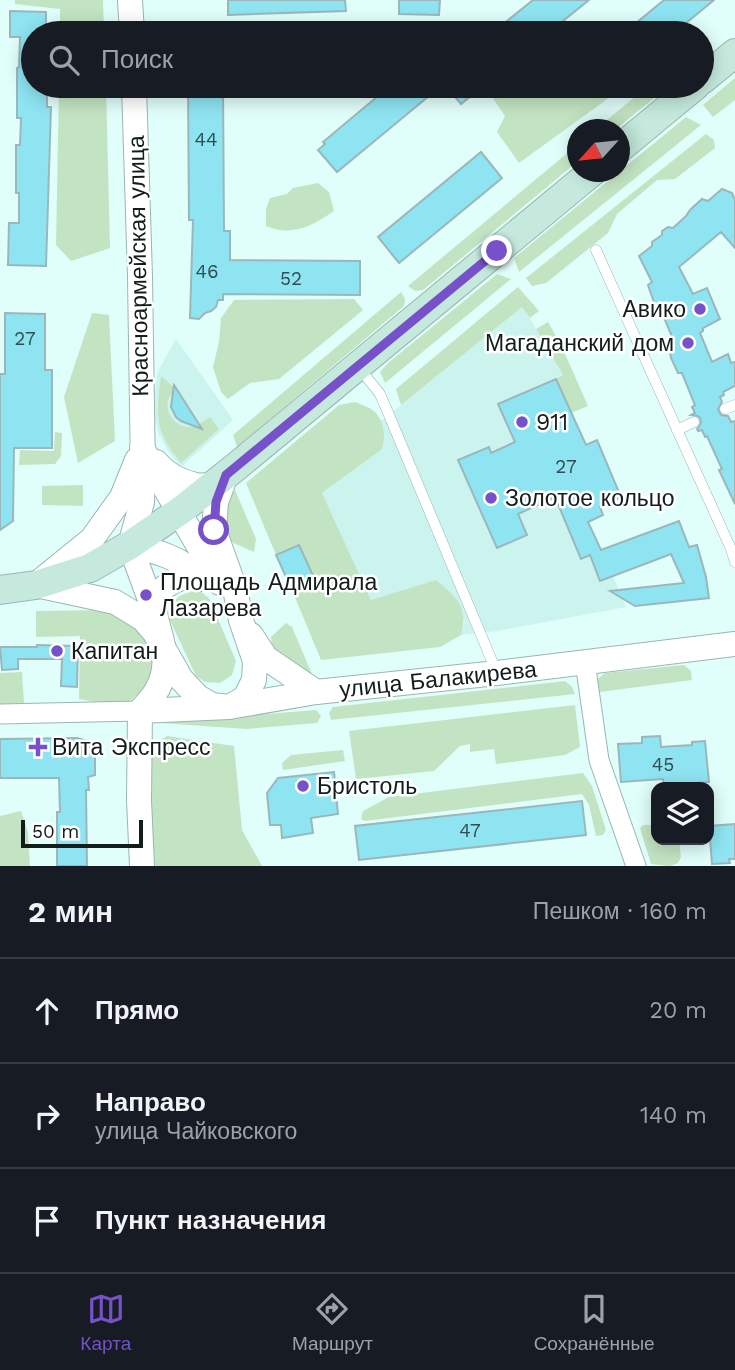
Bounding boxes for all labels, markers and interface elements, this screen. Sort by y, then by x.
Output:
search box [21,21,714,98]
icon: search [45,41,83,79]
text: Поиск [101,44,173,74]
north arrow [567,119,630,182]
house number: 44 [194,128,218,151]
street label: Красноармейская улица [123,135,154,397]
route end [481,235,512,266]
house number: 46 [195,260,219,283]
house number: 52 [280,267,302,290]
place label: Авико [622,296,686,323]
marker: Авико [692,301,708,317]
house number: 27 [14,327,36,350]
place label: Магаданский дом [485,330,674,357]
marker: Магаданский дом [680,335,696,351]
place label: 911 [536,409,568,436]
marker: 911 [514,414,530,430]
house number: 27 [555,455,577,478]
place label: Золотое кольцо [505,485,675,512]
marker: Золотое кольцо [483,490,499,506]
route start [198,514,229,545]
place label: Площадь Адмирала Лазарева [160,569,377,622]
marker: Площадь Адмирала Лазарева [138,587,154,603]
place label: Капитан [71,638,158,665]
marker: Капитан [49,643,65,659]
street label: улица Балакирева [338,656,538,703]
place label: Вита Экспресс [52,734,211,761]
marker: Вита Экспресс [30,739,46,755]
house number: 45 [652,753,674,776]
place label: Бристоль [317,773,417,800]
marker: Бристоль [295,778,311,794]
map controls [651,782,714,845]
button: layers [651,782,714,845]
scale bar [21,817,144,849]
house number: 47 [459,819,481,842]
text: 50 m [32,820,79,843]
text: 2 мин [28,894,113,929]
text: Пешком · 160 m [533,898,707,925]
icon: ahead [28,992,66,1030]
text: Прямо [95,995,179,1025]
text: 20 m [650,997,707,1024]
text: Направо [95,1087,206,1117]
icon: right [28,1097,66,1135]
text: 140 m [640,1102,707,1129]
text: улица Чайковского [95,1118,297,1145]
icon: arrive [28,1202,66,1240]
text: Пункт назначения [95,1205,326,1235]
tab: Карта [80,1290,131,1355]
tab: Маршрут [292,1290,373,1355]
tab: Сохранённые [534,1290,655,1355]

